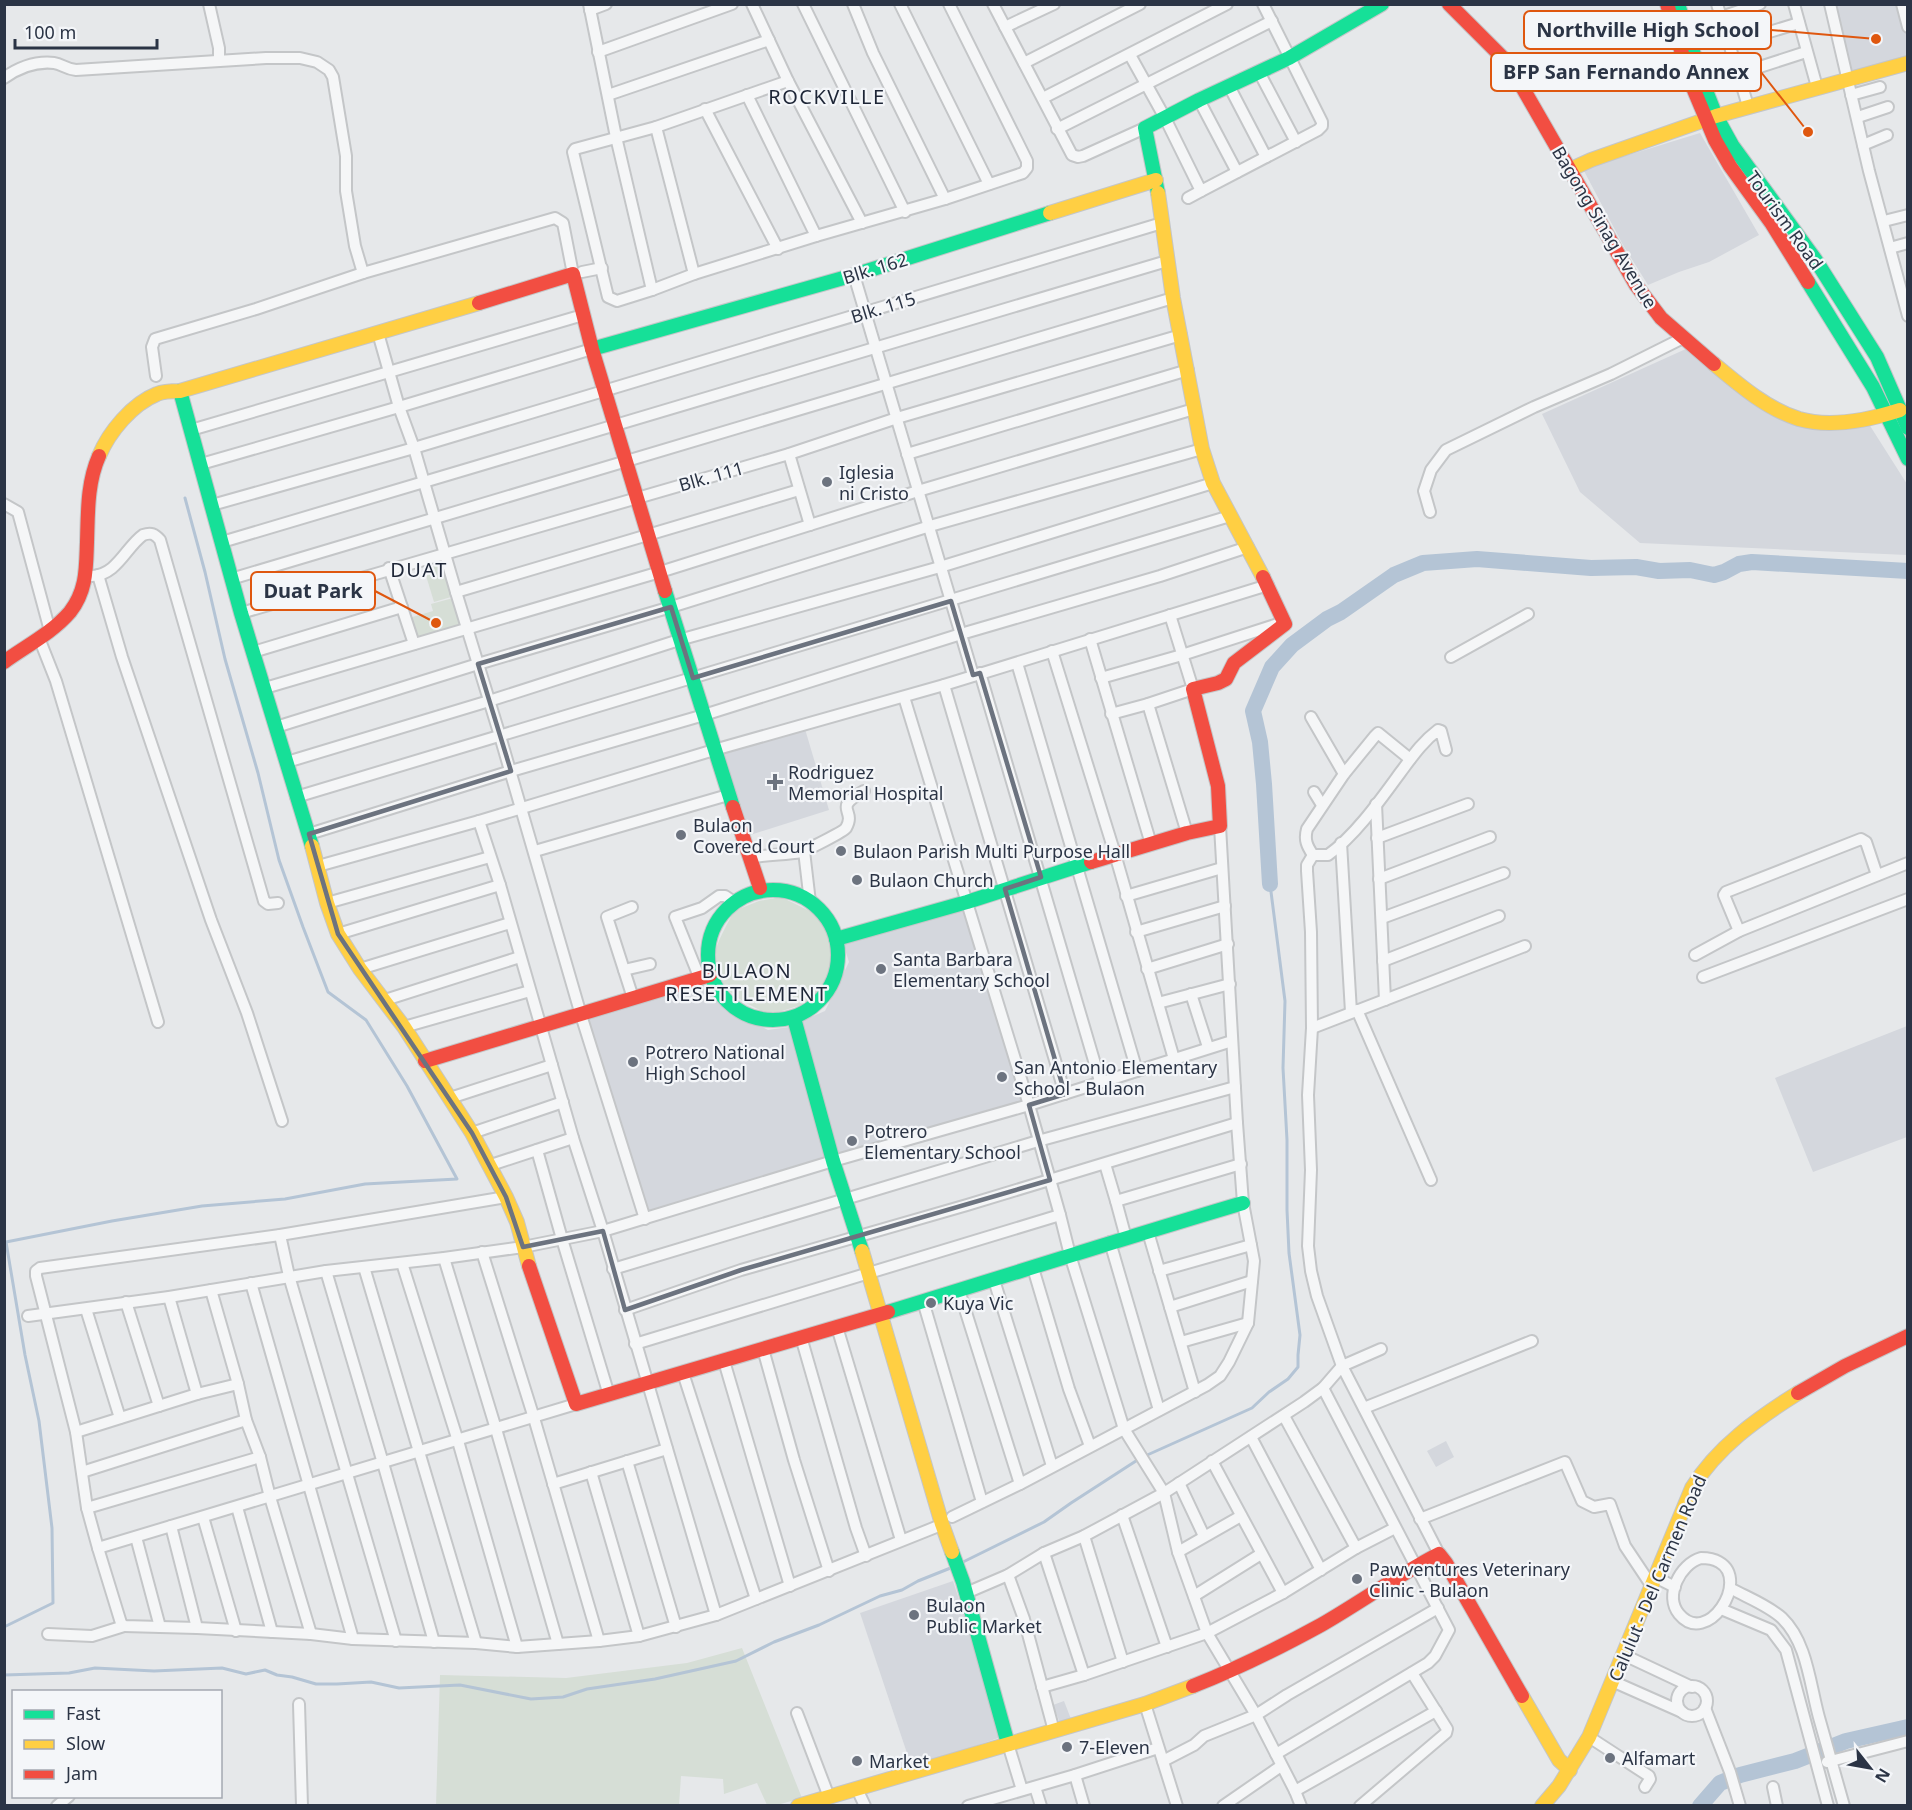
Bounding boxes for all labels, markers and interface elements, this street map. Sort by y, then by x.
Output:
callout: Northville High School [1524,11,1771,49]
scale bar [15,12,158,50]
text: Northville High School [1536,16,1760,43]
text: 100 m [24,20,76,44]
callout: BFP San Fernando Annex [1491,53,1761,91]
text: BFP San Fernando Annex [1503,58,1750,85]
district label: ROCKVILLE [768,83,886,110]
street label: Bagong Sinag Avenue [1547,141,1663,313]
street label: Tourism Road [1741,166,1829,274]
street label: Blk. 162 [840,247,910,289]
street label: Blk. 115 [848,286,918,328]
street label: Blk. 111 [676,455,746,497]
place label: Iglesia ni Cristo [839,460,909,505]
marker: Iglesia ni Cristo [820,475,834,489]
district label: DUAT [390,556,448,583]
callout: Duat Park [251,572,375,610]
text: Duat Park [263,577,363,604]
place label: Rodriguez Memorial Hospital [788,760,944,805]
marker: Rodriguez Memorial Hospital [766,773,784,791]
place label: Bulaon Covered Court [693,813,815,858]
marker: Bulaon Covered Court [674,828,688,842]
place label: Bulaon Parish Multi Purpose Hall [853,839,1130,863]
marker: Bulaon Parish Multi Purpose Hall [834,844,848,858]
place label: Bulaon Church [869,868,994,892]
marker: Bulaon Church [850,873,864,887]
place label: Santa Barbara Elementary School [893,947,1050,992]
district label: BULAON RESETTLEMENT [665,957,829,1007]
marker: Santa Barbara Elementary School [874,962,888,976]
place label: Potrero National High School [645,1040,785,1085]
marker: Potrero National High School [626,1055,640,1069]
place label: San Antonio Elementary School - Bulaon [1014,1055,1218,1100]
marker: San Antonio Elementary School - Bulaon [995,1070,1009,1084]
place label: Potrero Elementary School [864,1119,1021,1164]
marker: Potrero Elementary School [845,1134,859,1148]
place label: Kuya Vic [943,1291,1014,1315]
marker: Kuya Vic [924,1296,938,1310]
street label: Calulut - Del Carmen Road [1603,1471,1711,1685]
place label: Pawventures Veterinary Clinic - Bulaon [1369,1557,1571,1602]
marker: Pawventures Veterinary Clinic - Bulaon [1350,1572,1364,1586]
place label: Bulaon Public Market [926,1593,1042,1638]
marker: Bulaon Public Market [907,1608,921,1622]
legend [12,1690,222,1798]
text: Fast [66,1701,101,1725]
text: Slow [66,1731,105,1755]
place label: 7-Eleven [1079,1735,1150,1759]
north arrow [1840,1738,1900,1798]
marker: 7-Eleven [1060,1740,1074,1754]
place label: Alfamart [1622,1746,1696,1770]
place label: Market [869,1749,930,1773]
marker: Alfamart [1603,1751,1617,1765]
marker: Market [850,1754,864,1768]
text: Jam [64,1761,98,1785]
text: N [1870,1764,1896,1787]

